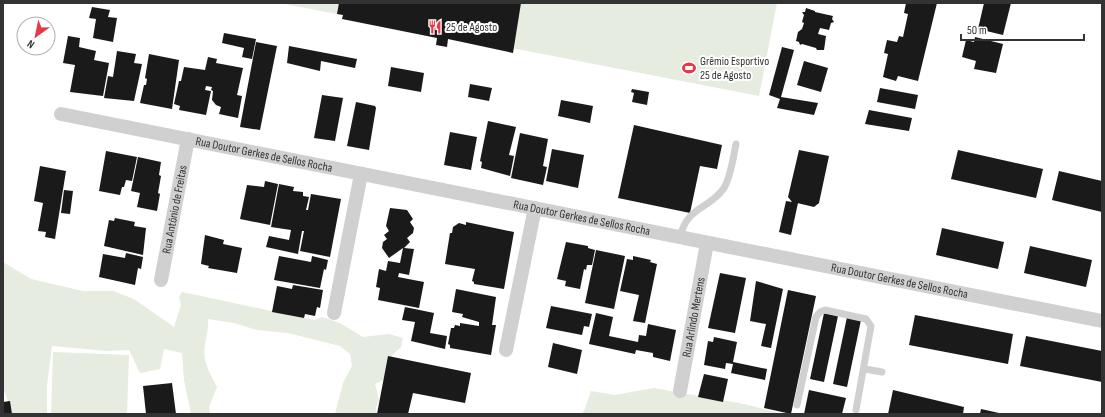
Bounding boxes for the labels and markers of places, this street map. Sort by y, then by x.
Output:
restaurant icon: 25 de Agosto [427,19,443,35]
place label: 25 de Agosto [446,20,497,35]
place label: Grêmio Esportivo 25 de Agosto [700,54,769,83]
sports icon: Grêmio Esportivo 25 de Agosto [681,60,697,76]

